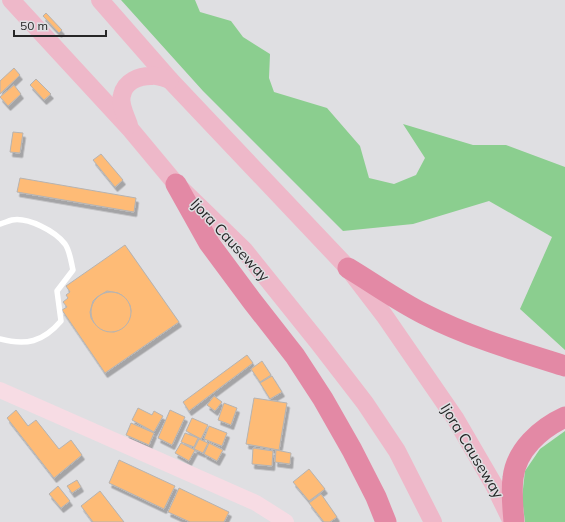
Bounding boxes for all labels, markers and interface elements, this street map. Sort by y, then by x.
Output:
scale bar [14,12,106,38]
text: 50 m [20,18,48,33]
street label: Ijora Causeway [187,194,274,285]
street label: Ijora Causeway [437,400,508,502]

